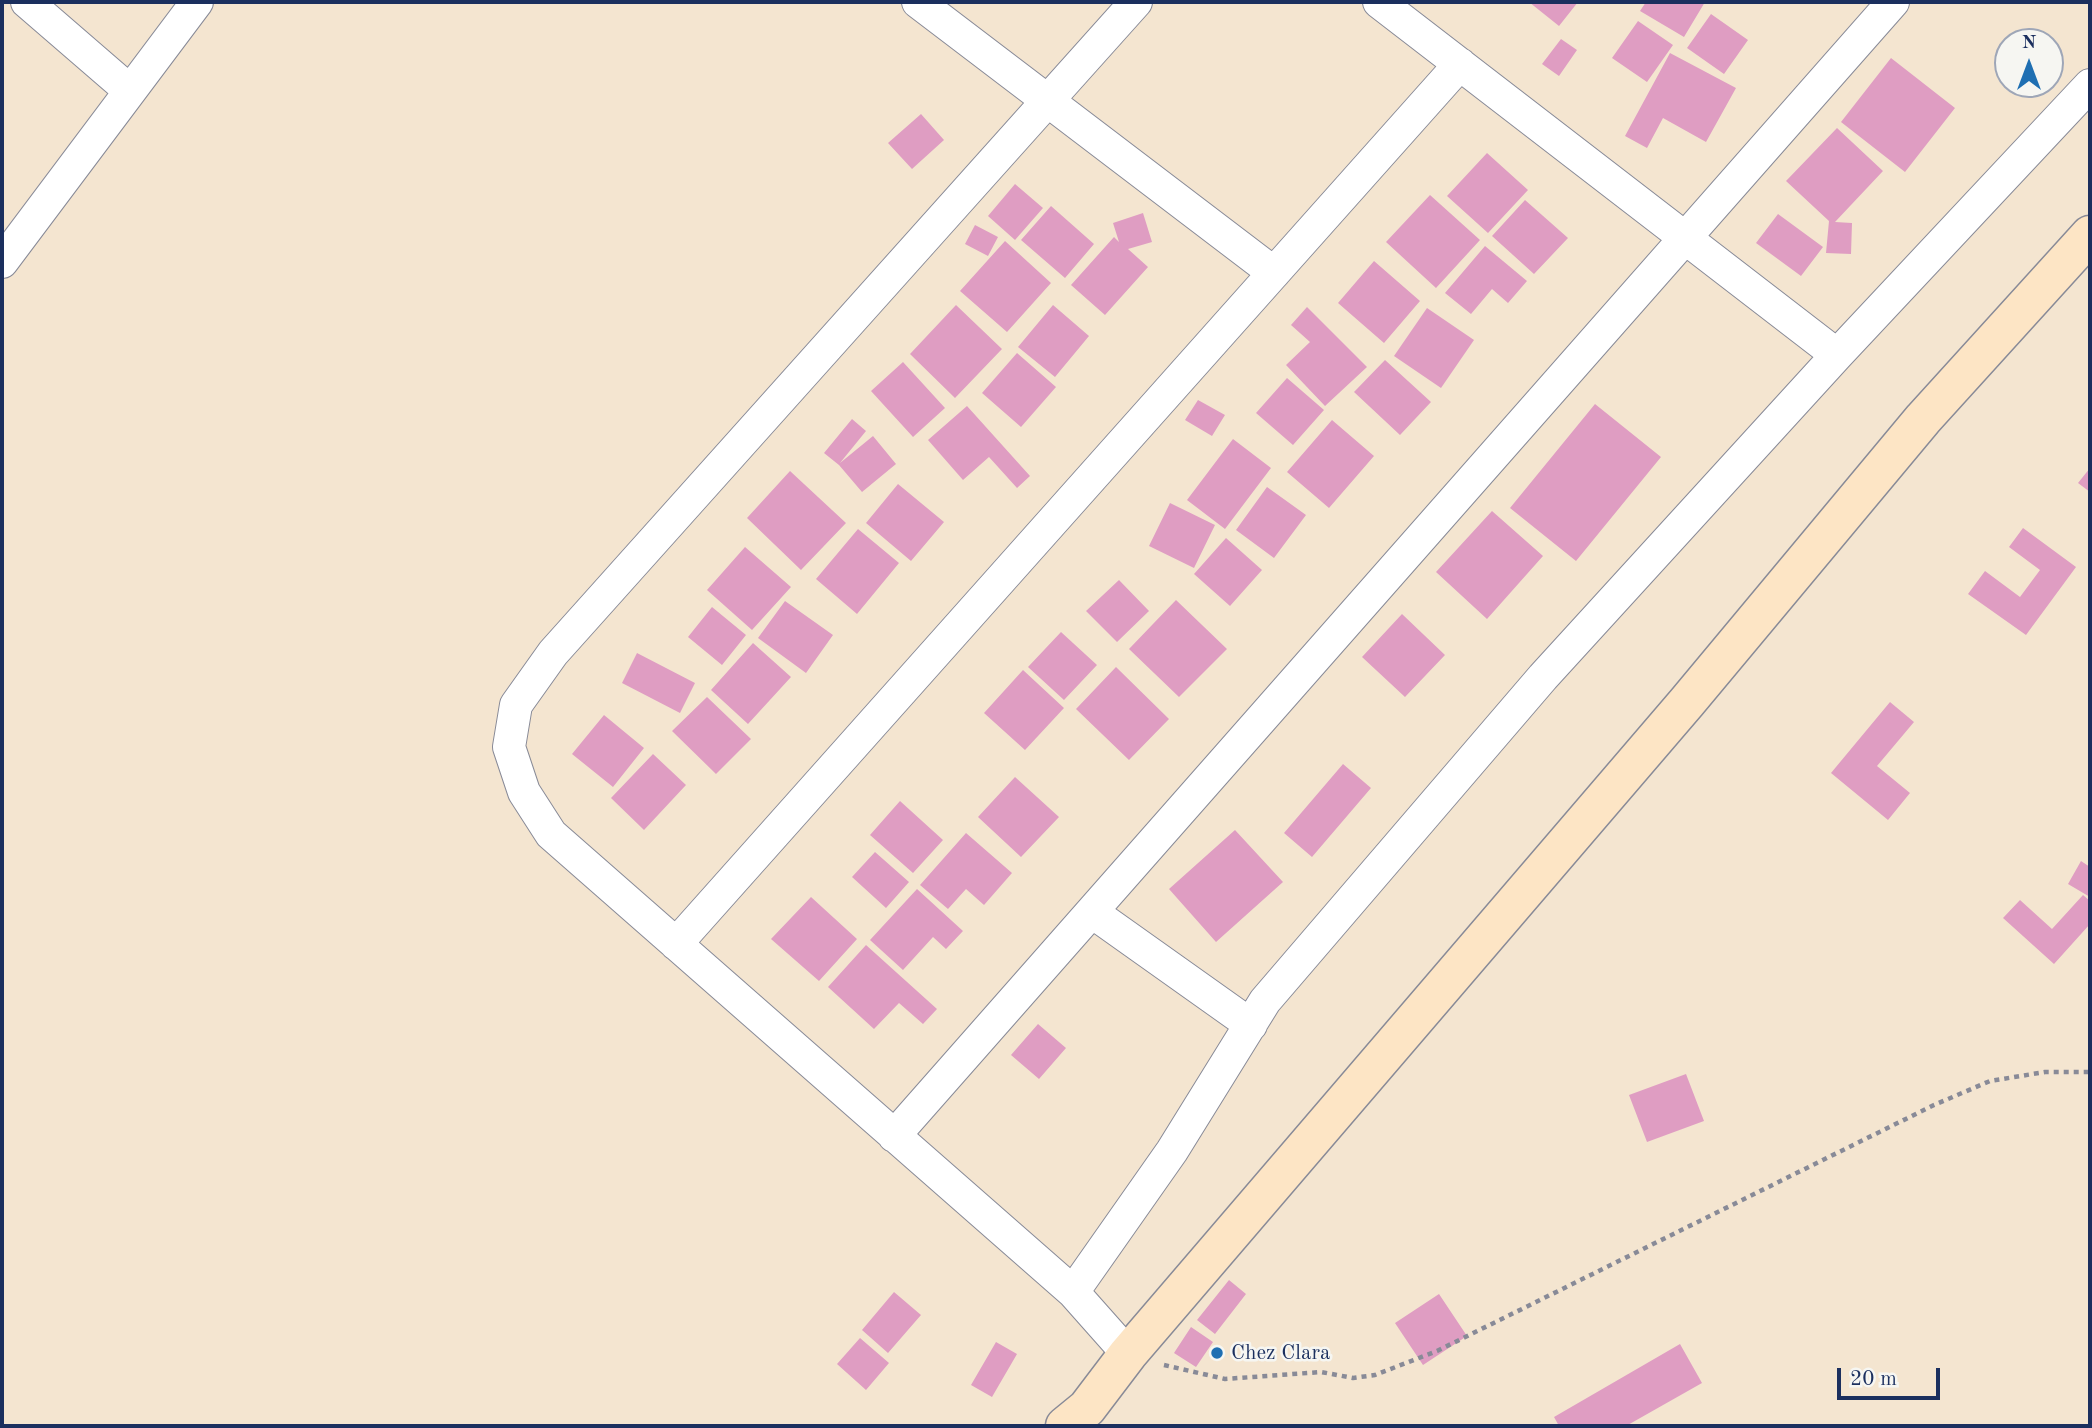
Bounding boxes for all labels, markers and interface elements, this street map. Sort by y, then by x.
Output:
north arrow [1994,28,2064,98]
text: N [2022,34,2036,53]
place label: Chez Clara [1231,1340,1330,1366]
marker: Chez Clara [1209,1345,1225,1361]
scale bar [1840,1354,1943,1398]
text: 20 m [1850,1369,1897,1390]

